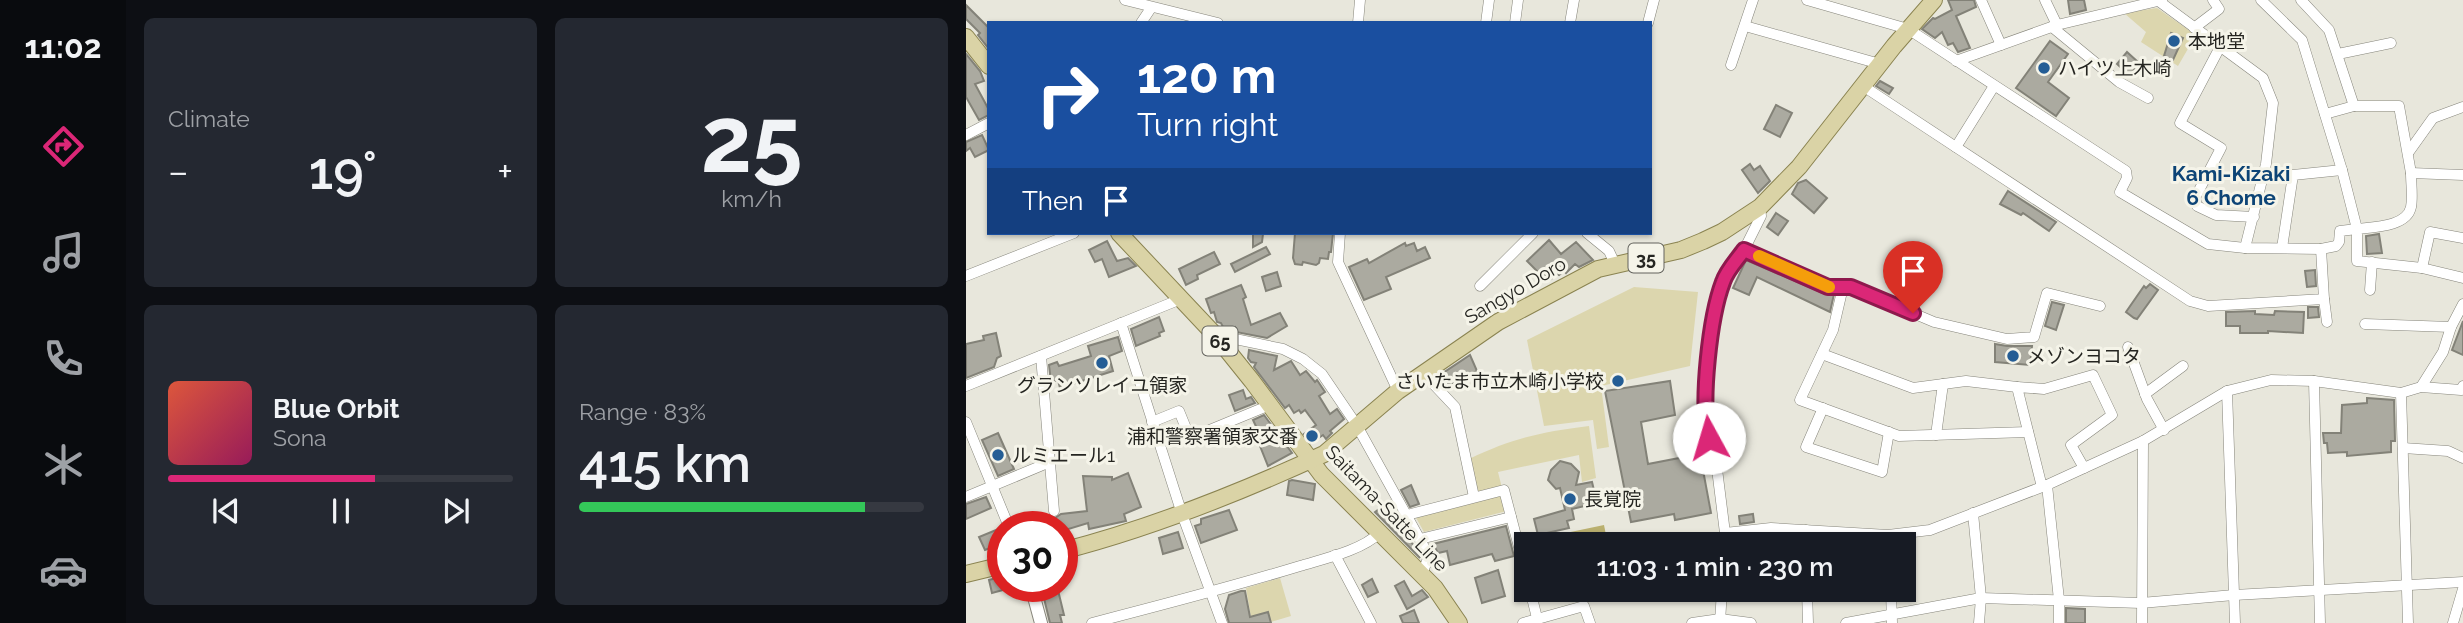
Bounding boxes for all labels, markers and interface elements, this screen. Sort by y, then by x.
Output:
text: 11:02 [24,28,102,65]
place label: 本地堂 [2188,30,2245,52]
marker: 本地堂 [2166,33,2182,49]
text: 120 m [1137,47,1276,104]
icon: right [1022,49,1113,140]
place label: ハイツ上木崎 [2058,57,2172,79]
marker: ハイツ上木崎 [2036,60,2052,76]
text: 25 [701,86,802,193]
text: Climate [168,105,250,132]
text: Turn right [1137,106,1278,143]
icon: directions [39,122,88,171]
text: 19° [309,140,377,201]
text: − [168,149,188,194]
text: + [497,149,513,194]
district label: Kami-Kizaki 6 Chome [2172,161,2290,210]
icon: arrive [1097,182,1135,220]
text: km/h [721,185,782,212]
text: Then [1022,186,1083,216]
icon: music [39,228,88,277]
pin [1883,241,1943,313]
road number: 35 [1628,244,1664,272]
street label: Sangyo Doro [1460,252,1570,328]
icon: arrive [1894,252,1932,290]
road number: 65 [1202,326,1238,356]
icon: phone [39,334,88,383]
place label: メゾンヨコタ [2027,345,2141,367]
marker: メゾンヨコタ [2005,348,2021,364]
marker: グランソレイユ領家 [1094,355,1110,371]
place label: さいたま市立木崎小学校 [1396,370,1604,392]
marker: さいたま市立木崎小学校 [1610,373,1626,389]
place label: グランソレイユ領家 [1017,374,1187,396]
text: Blue Orbit [273,394,400,424]
text: Range · 83% [579,398,706,425]
position arrow [1672,401,1746,475]
text: Sona [273,424,327,451]
place label: 浦和警察署領家交番 [1127,425,1298,447]
marker: 浦和警察署領家交番 [1304,428,1320,444]
text: 415 km [579,433,751,494]
icon: climate [39,440,88,489]
street label: Saitama-Satte Line [1321,441,1453,575]
place label: ルミエール1 [1012,444,1115,466]
marker: ルミエール1 [990,447,1006,463]
place label: 長覚院 [1584,488,1641,510]
marker: 長覚院 [1562,491,1578,507]
icon: previous [207,492,245,530]
icon: pause [322,492,360,530]
icon: next [437,492,475,530]
speed limit sign: 30 [987,511,1078,602]
icon: car [39,546,88,595]
text: 11:03 · 1 min · 230 m [1597,552,1833,582]

